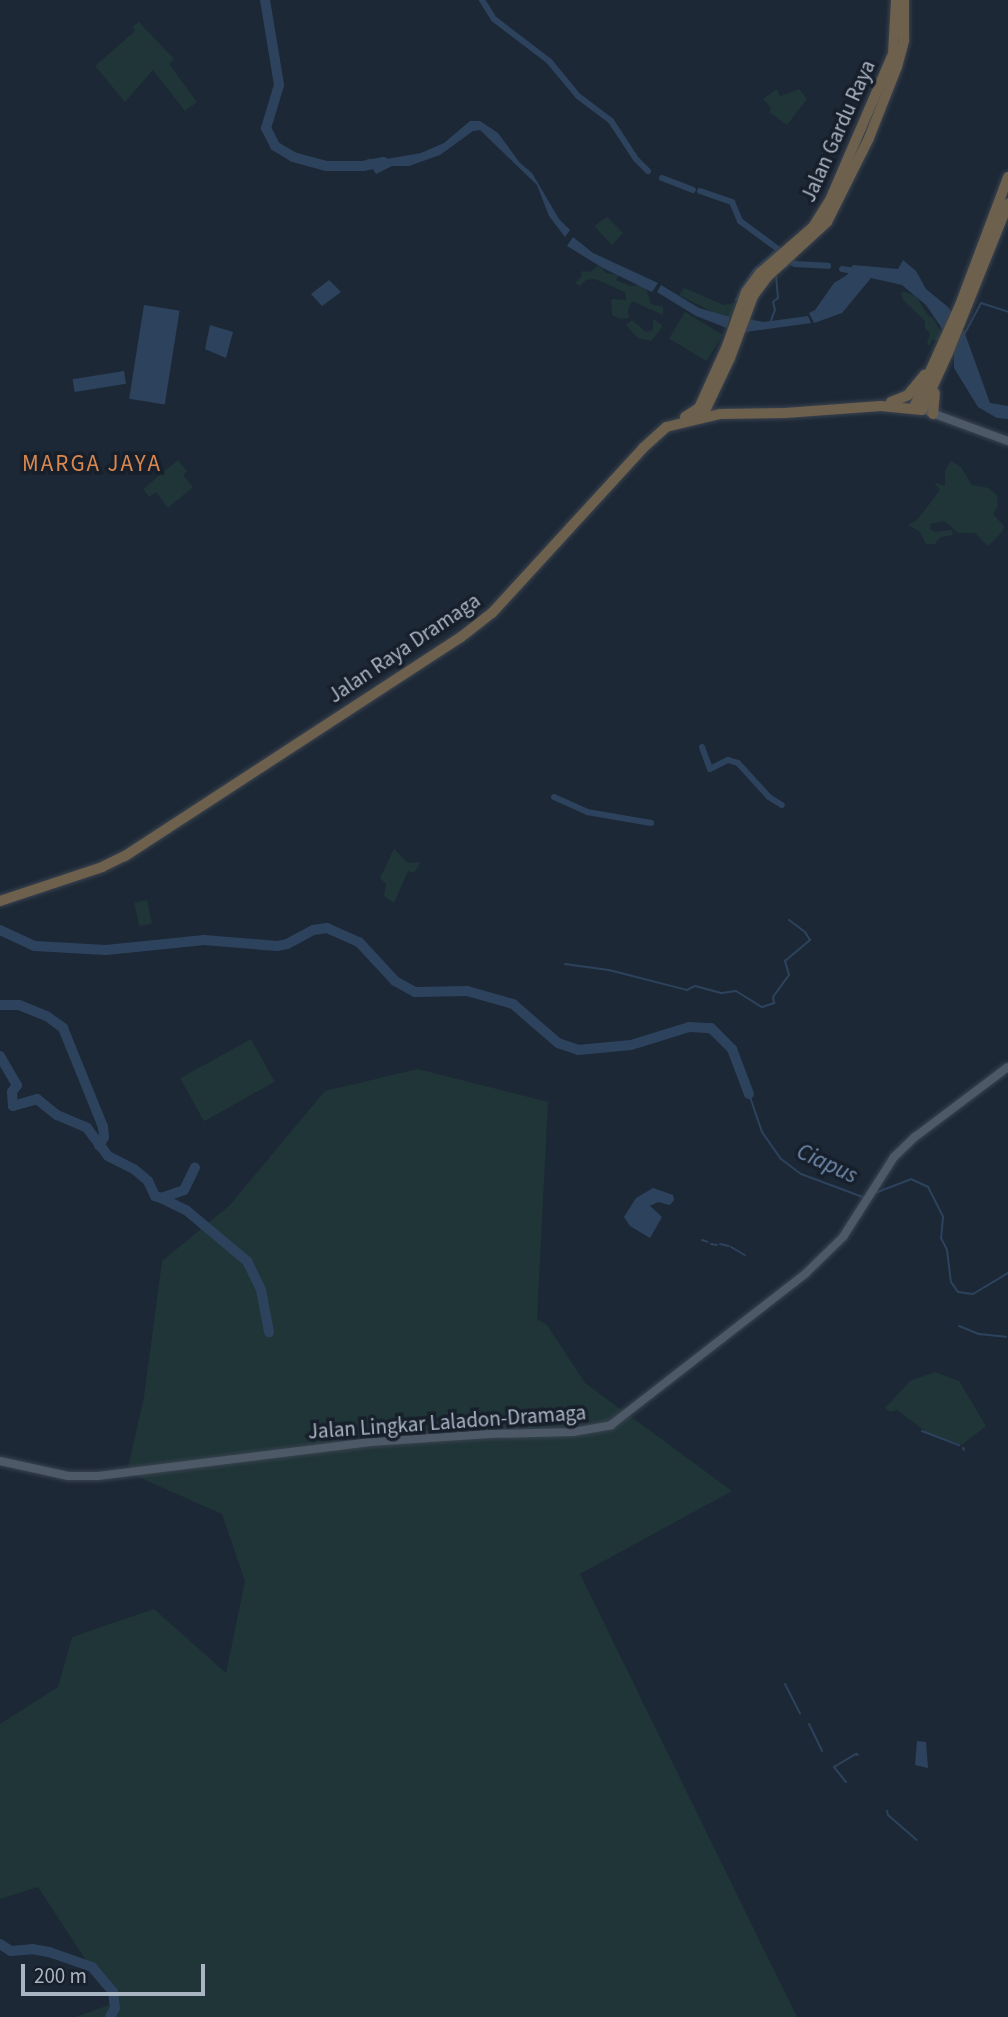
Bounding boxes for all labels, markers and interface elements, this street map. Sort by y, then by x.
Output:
street label: Jalan Gardu Raya [795,56,881,206]
district label: MARGA JAYA [23,450,161,478]
street label: Jalan Raya Dramaga [323,588,485,708]
water label: Ciapus [792,1138,862,1190]
street label: Jalan Lingkar Laladon-Dramaga [307,1400,587,1444]
scale bar [24,1951,208,1995]
text: 200 m [34,1961,87,1991]

